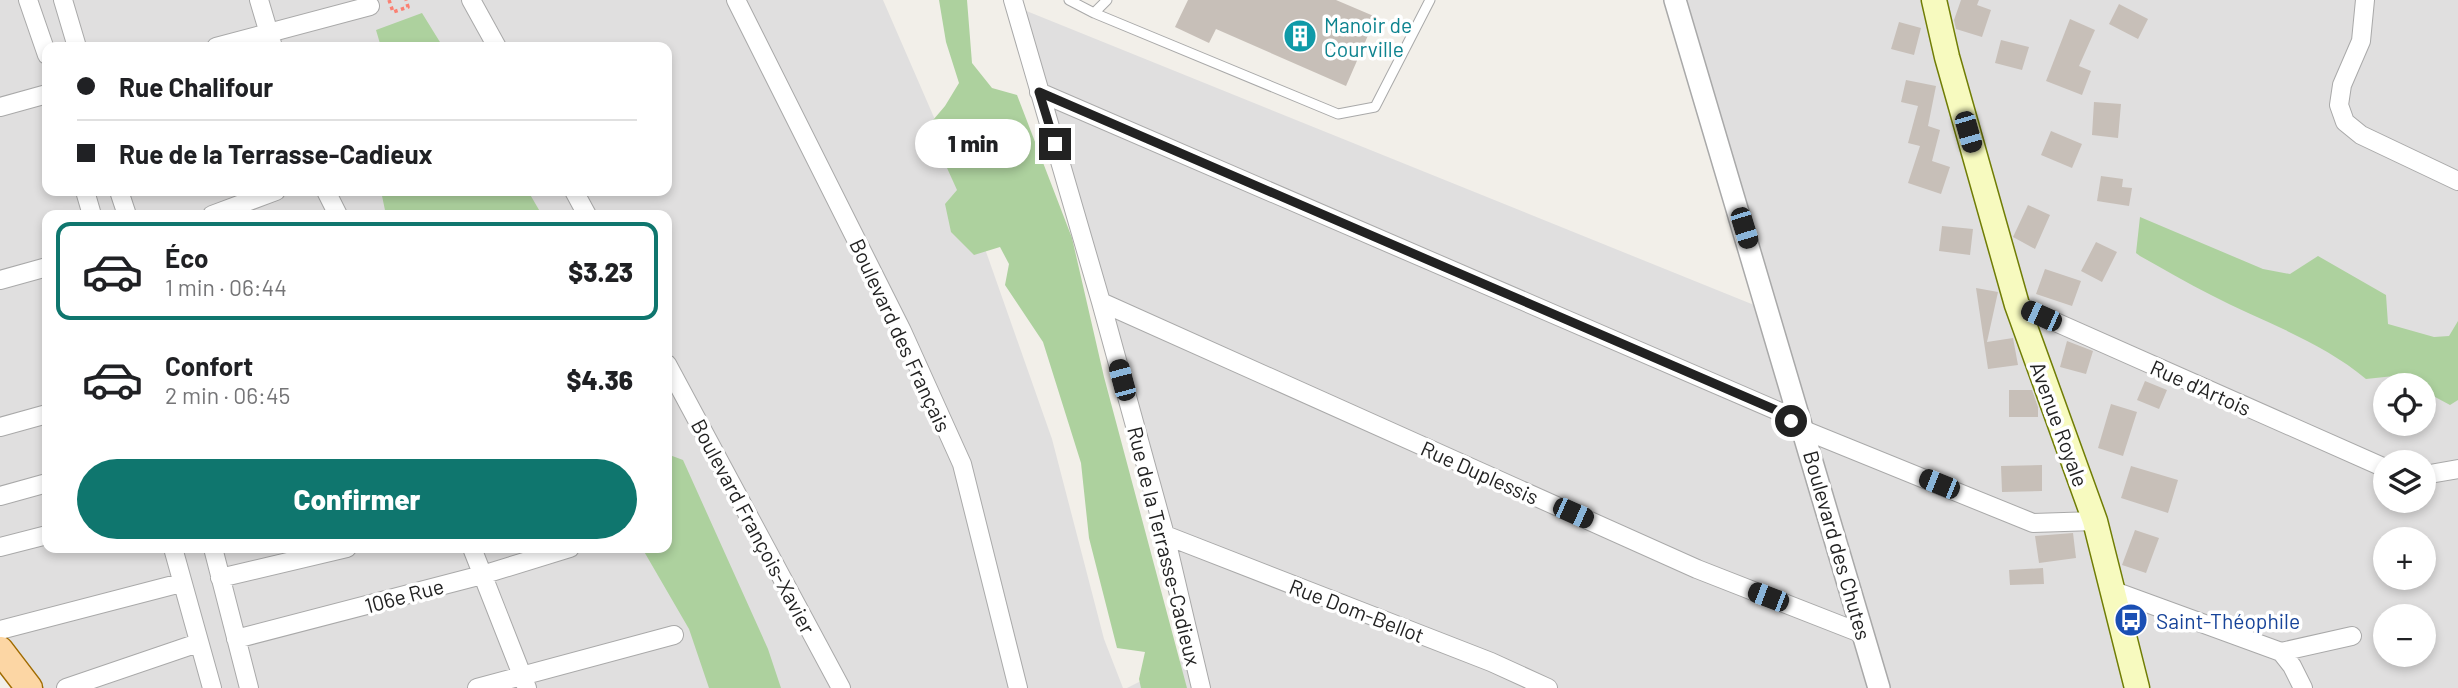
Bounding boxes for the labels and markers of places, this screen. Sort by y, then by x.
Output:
place label: Manoir de Courville [1324,12,1412,61]
building icon: Manoir de Courville [1281,17,1319,55]
bus stop icon: Saint-Théophile [2112,601,2150,639]
place label: Saint-Théophile [2156,608,2300,633]

